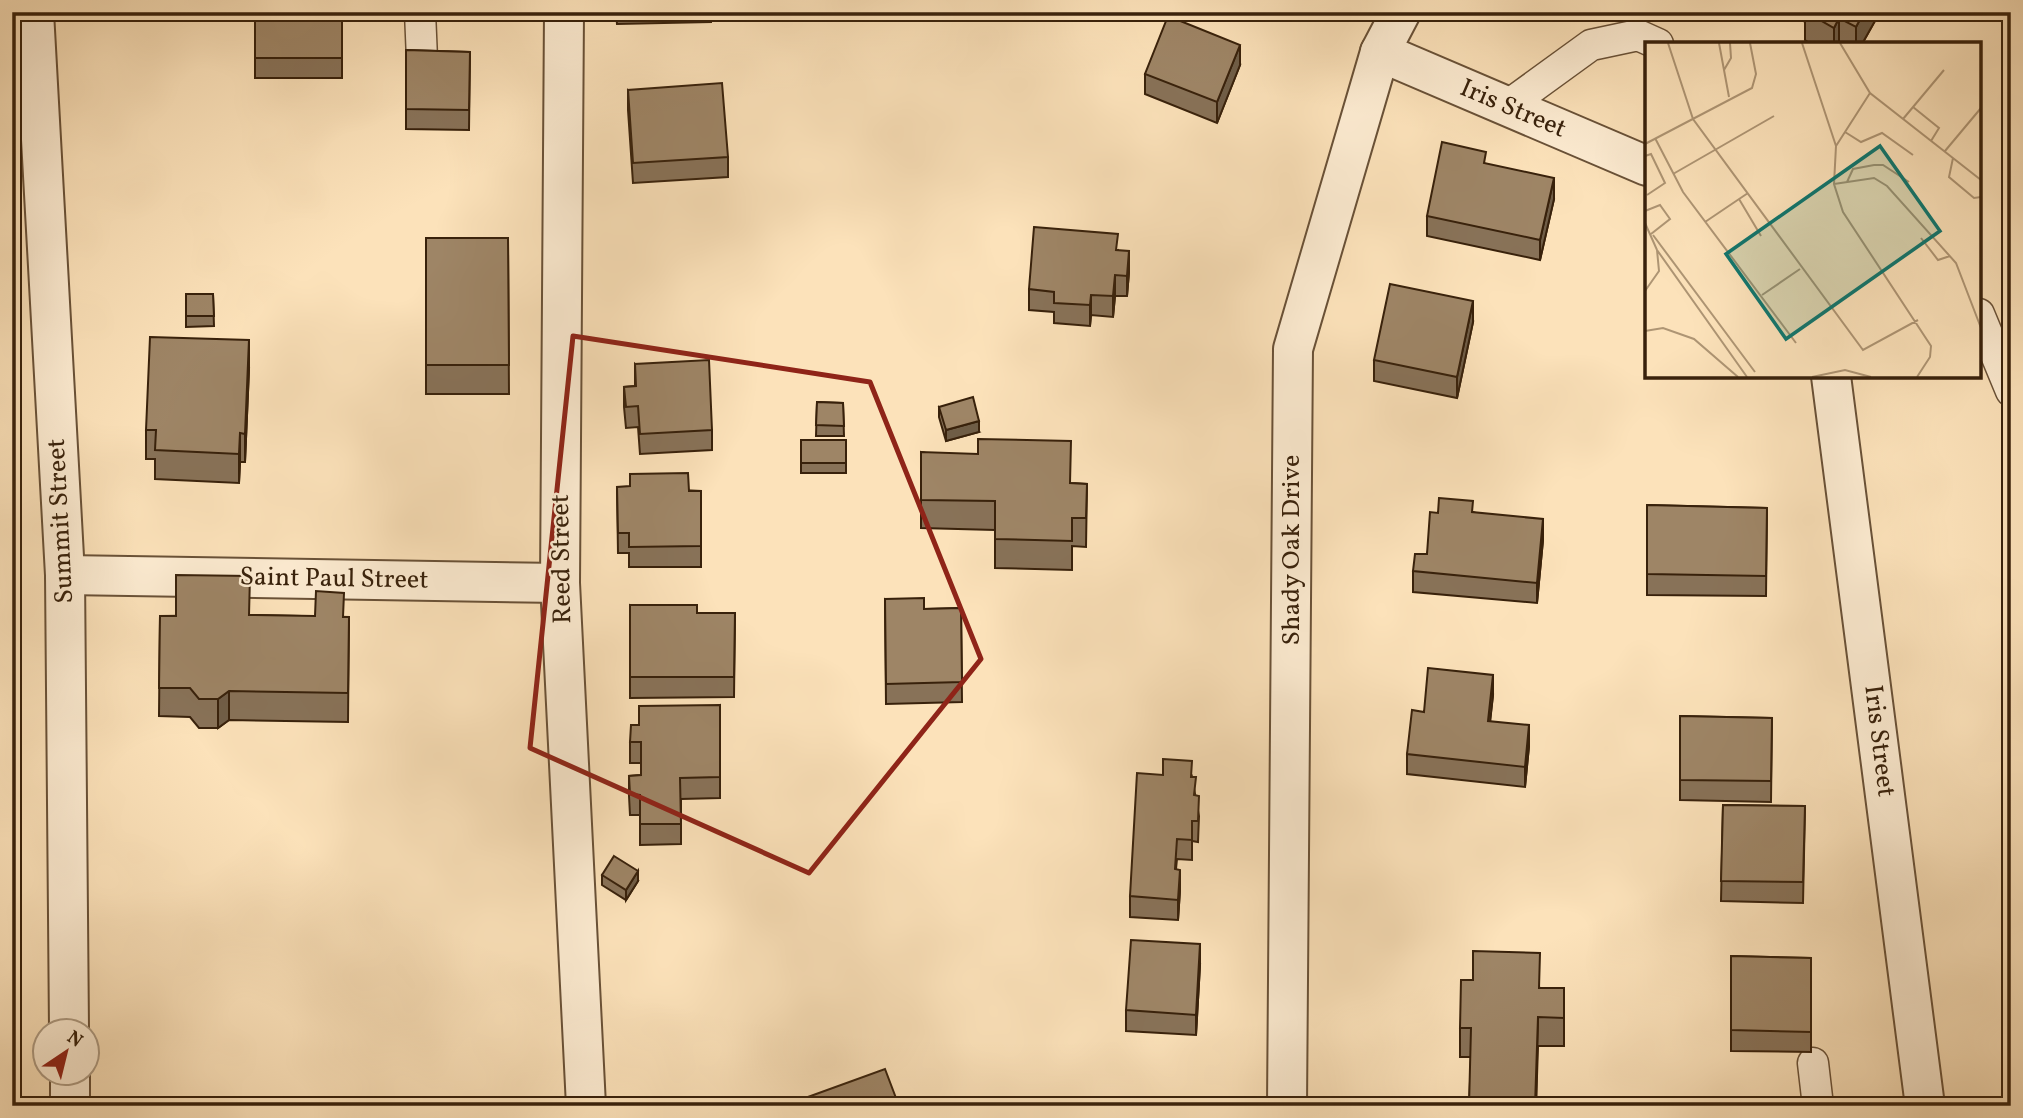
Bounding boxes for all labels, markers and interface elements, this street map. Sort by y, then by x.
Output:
inset map [1645,42,1981,378]
street label: Iris Street [1454,70,1572,148]
street label: Summit Street [39,437,83,605]
street label: Shady Oak Drive [1274,455,1310,645]
street label: Reed Street [543,494,581,624]
street label: Saint Paul Street [239,559,429,599]
street label: Iris Street [1854,683,1904,799]
north arrow [32,1016,102,1086]
text: N [61,1025,88,1054]

